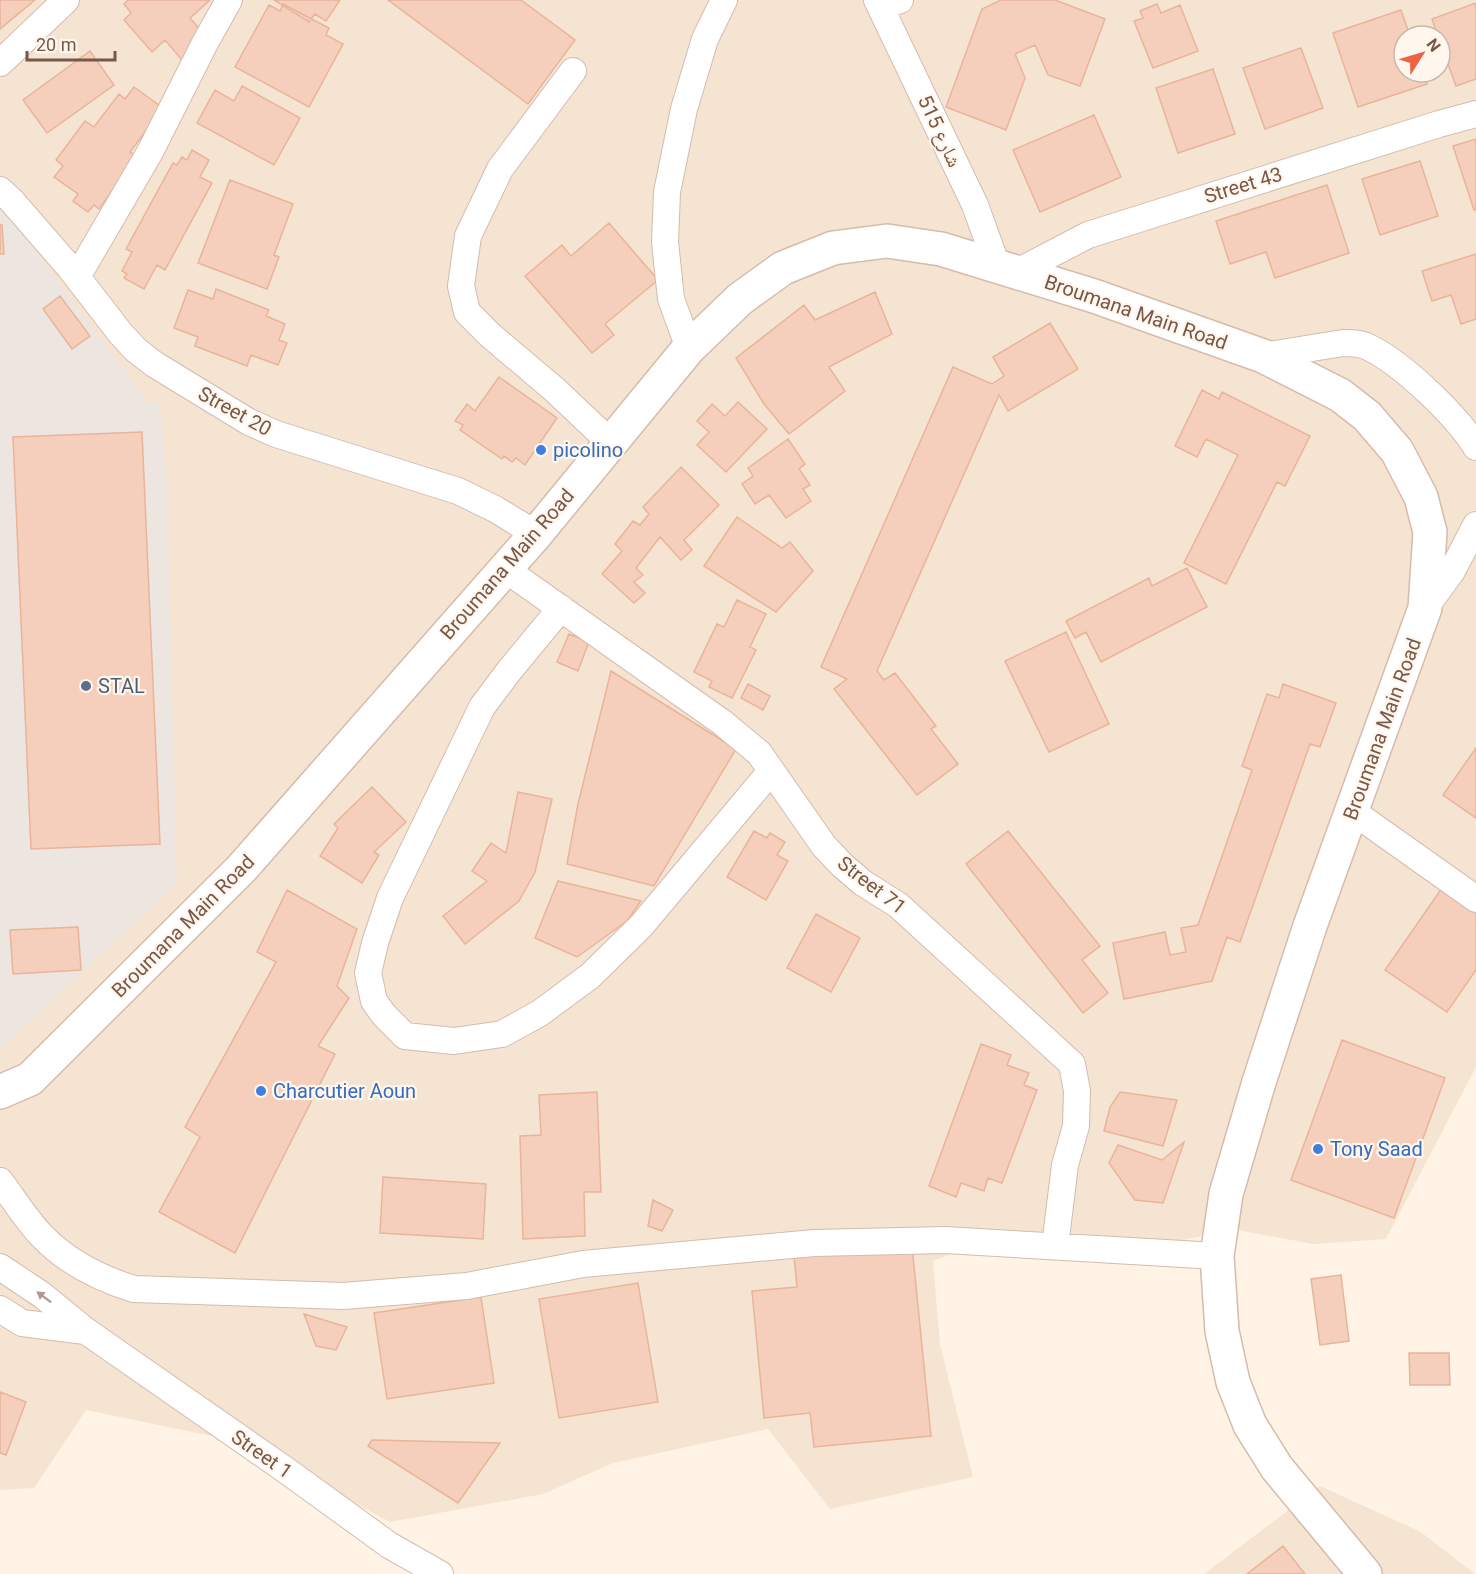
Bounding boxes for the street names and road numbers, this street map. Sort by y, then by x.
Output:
street label: شارع 515 [912,91,967,171]
street label: Street 43 [1201,162,1285,208]
street label: Broumana Main Road [1041,269,1231,355]
street label: Street 20 [194,381,276,441]
street label: Broumana Main Road [435,484,579,644]
street label: Broumana Main Road [1338,635,1426,823]
street label: Broumana Main Road [107,850,259,1002]
street label: Street 71 [833,851,911,919]
street label: Street 1 [227,1424,297,1484]

